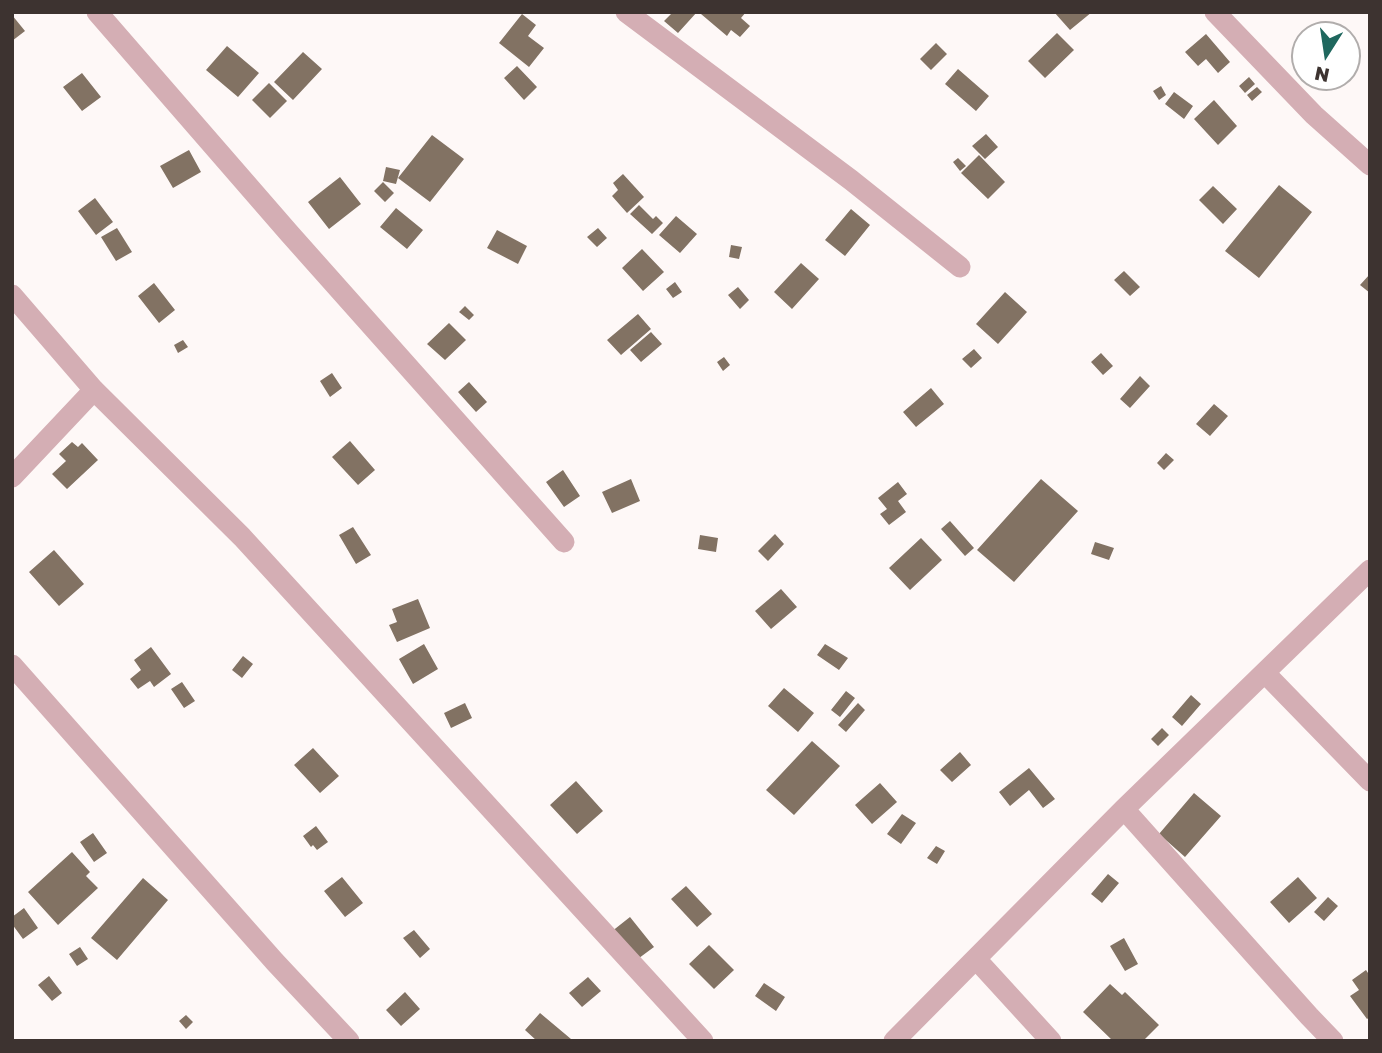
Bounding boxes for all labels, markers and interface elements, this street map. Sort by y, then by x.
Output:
north arrow [1291,21,1361,91]
text: N [1312,62,1331,88]

